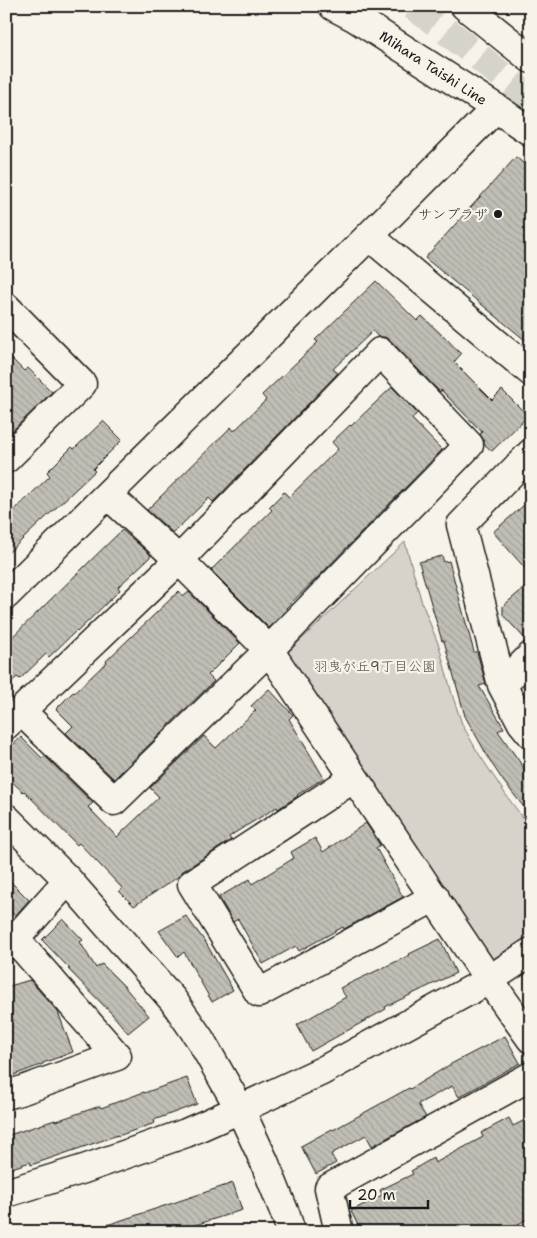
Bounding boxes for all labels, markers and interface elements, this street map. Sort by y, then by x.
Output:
street label: Mihara Taishi Line [376,27,491,109]
place label: サンプラザ [418,205,488,223]
marker: サンプラザ [492,208,504,220]
park label: 羽曳が丘9丁目公園 [314,657,436,675]
scale bar [350,1178,427,1210]
text: 20 m [357,1185,396,1205]

